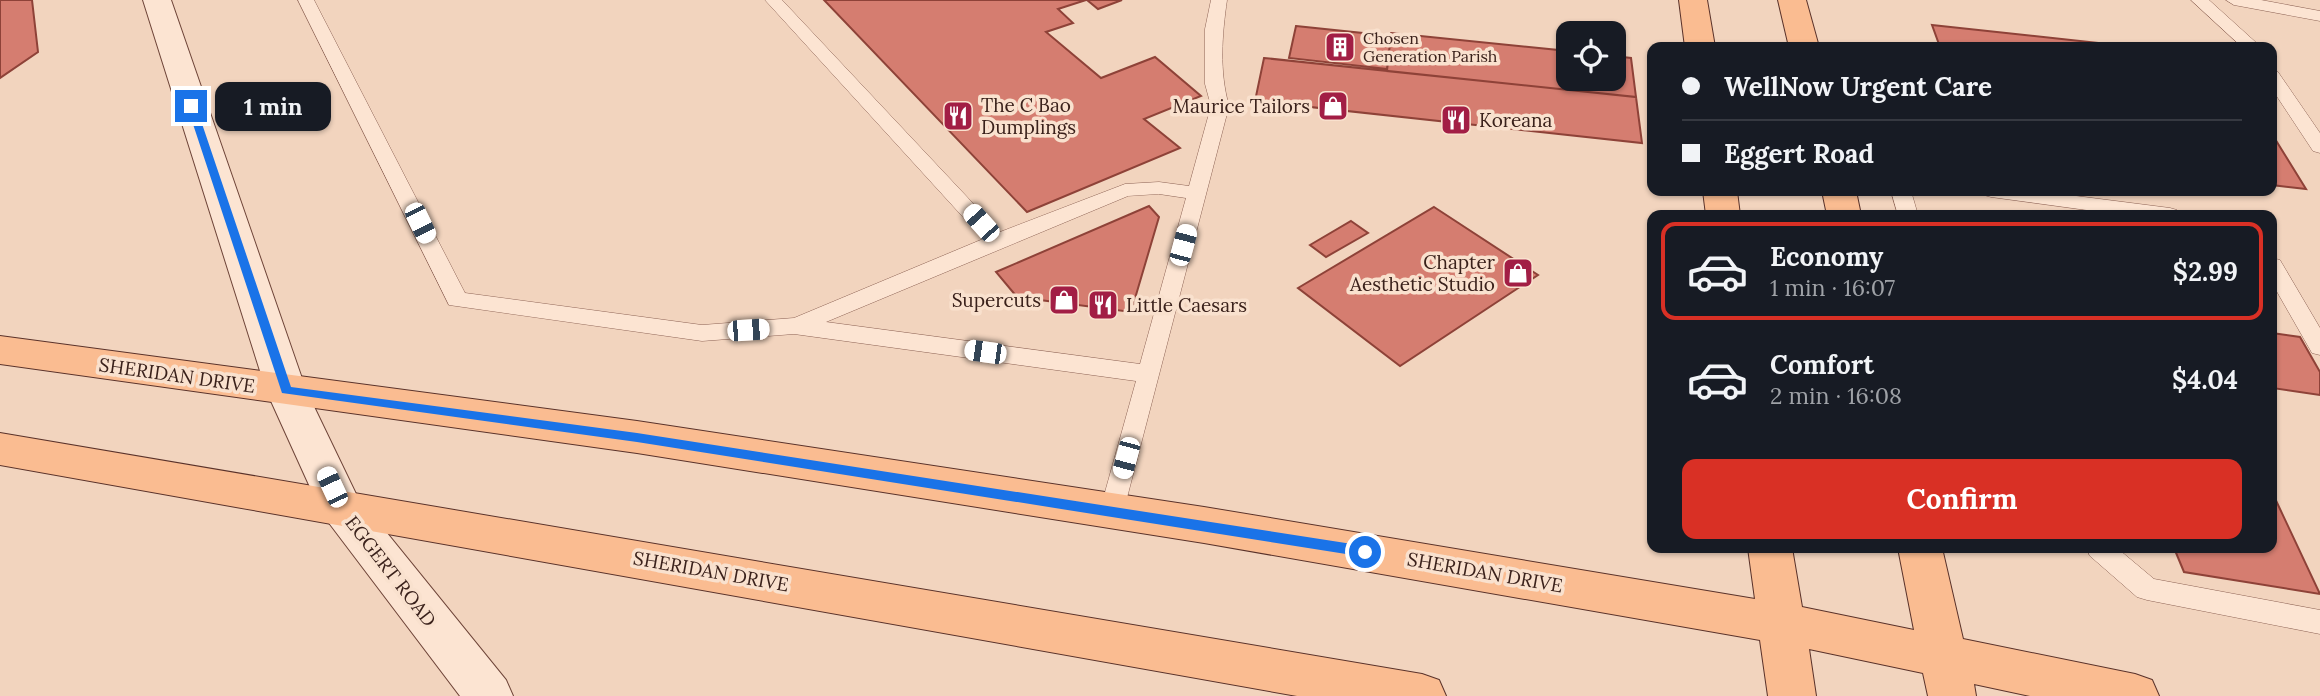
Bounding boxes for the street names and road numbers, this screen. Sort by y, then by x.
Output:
street label: SHERIDAN DRIVE [97,352,257,398]
street label: EGGERT ROAD [340,511,442,631]
street label: SHERIDAN DRIVE [631,546,791,596]
street label: SHERIDAN DRIVE [1405,547,1565,597]

